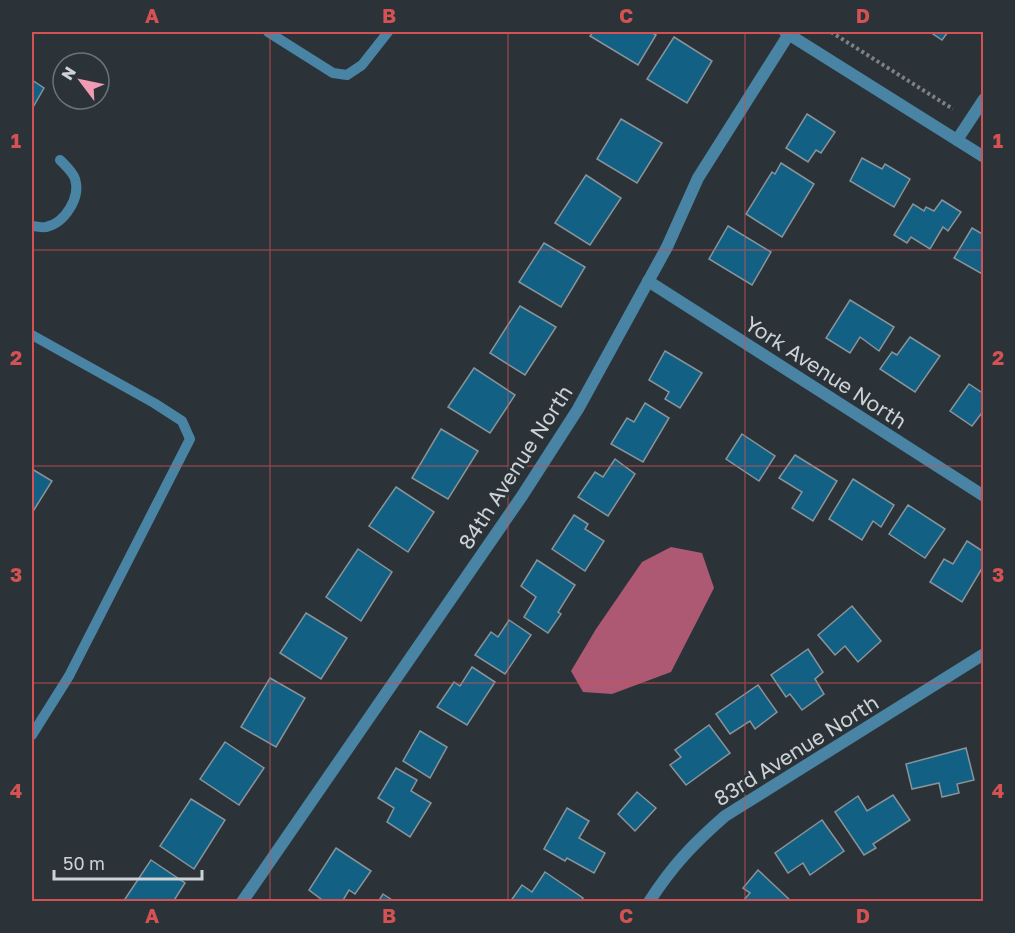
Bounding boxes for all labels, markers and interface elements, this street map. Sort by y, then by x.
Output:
text: A [145,3,159,27]
text: B [382,3,396,27]
text: C [619,3,633,27]
text: D [856,3,870,27]
north arrow [51,51,111,111]
text: N [57,63,80,84]
text: 1 [11,128,21,152]
text: 1 [993,128,1003,152]
street label: York Avenue North [740,310,912,434]
text: 2 [10,345,22,369]
text: 2 [992,345,1004,369]
street label: 84th Avenue North [452,380,578,554]
text: 3 [10,562,22,586]
text: 3 [992,562,1004,586]
street label: 83rd Avenue North [709,689,883,811]
text: 4 [10,778,22,802]
text: 4 [992,778,1004,802]
scale bar [54,843,202,881]
text: 50 m [63,852,105,874]
text: A [145,903,159,927]
text: B [382,903,396,927]
text: C [619,903,633,927]
text: D [856,903,870,927]

